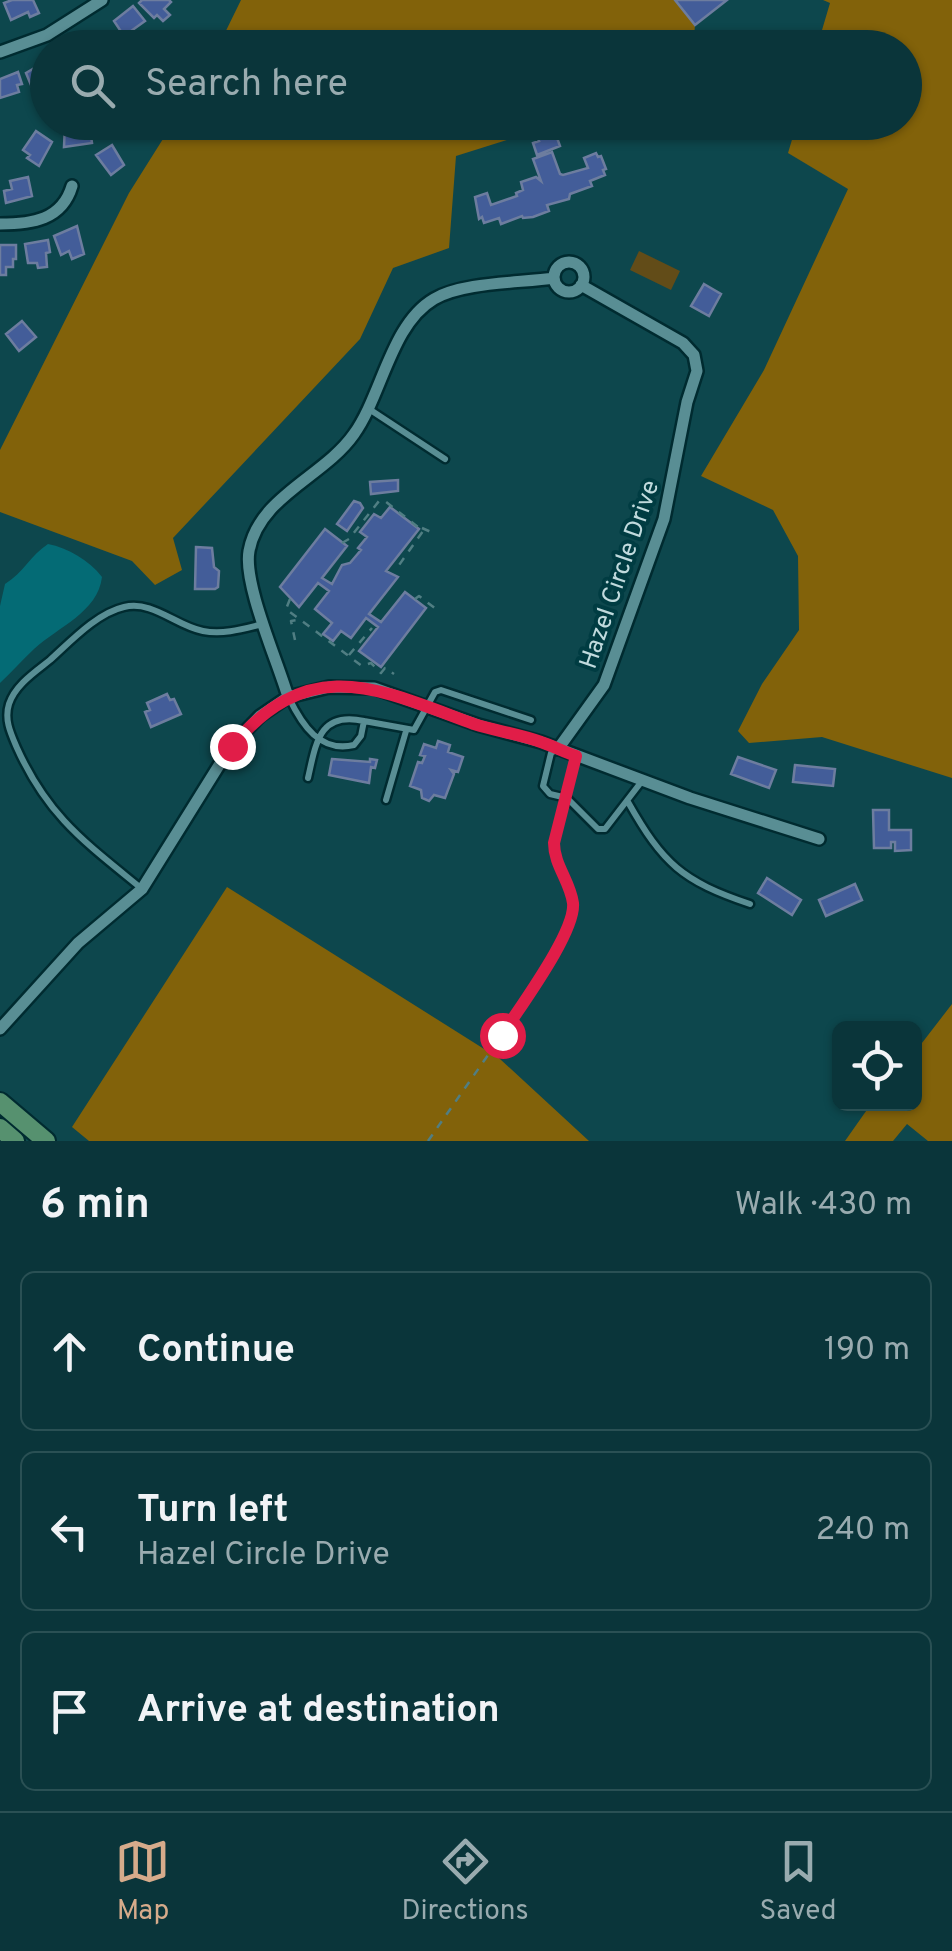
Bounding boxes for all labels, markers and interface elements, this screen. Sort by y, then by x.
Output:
search box [30,30,922,140]
icon: search [65,58,120,113]
text: Search here [145,61,348,110]
street label: Hazel Circle Drive [574,476,668,674]
route end [210,724,256,770]
route start [480,1013,526,1059]
map controls [832,1021,922,1111]
button: locate [832,1021,922,1111]
text: 6 min [40,1180,150,1233]
text: Walk · 430 m [735,1186,912,1226]
icon: ahead [42,1324,97,1379]
text: Continue [137,1327,295,1376]
text: 190 m [824,1331,910,1371]
text: Turn left [137,1487,289,1536]
icon: left [42,1504,97,1559]
text: 240 m [816,1511,910,1551]
text: Hazel Circle Drive [137,1536,390,1576]
icon: arrive [42,1684,97,1739]
text: Arrive at destination [137,1687,500,1736]
tab: Map [115,1834,170,1930]
tab: Directions [401,1834,529,1930]
tab: Saved [760,1834,837,1930]

